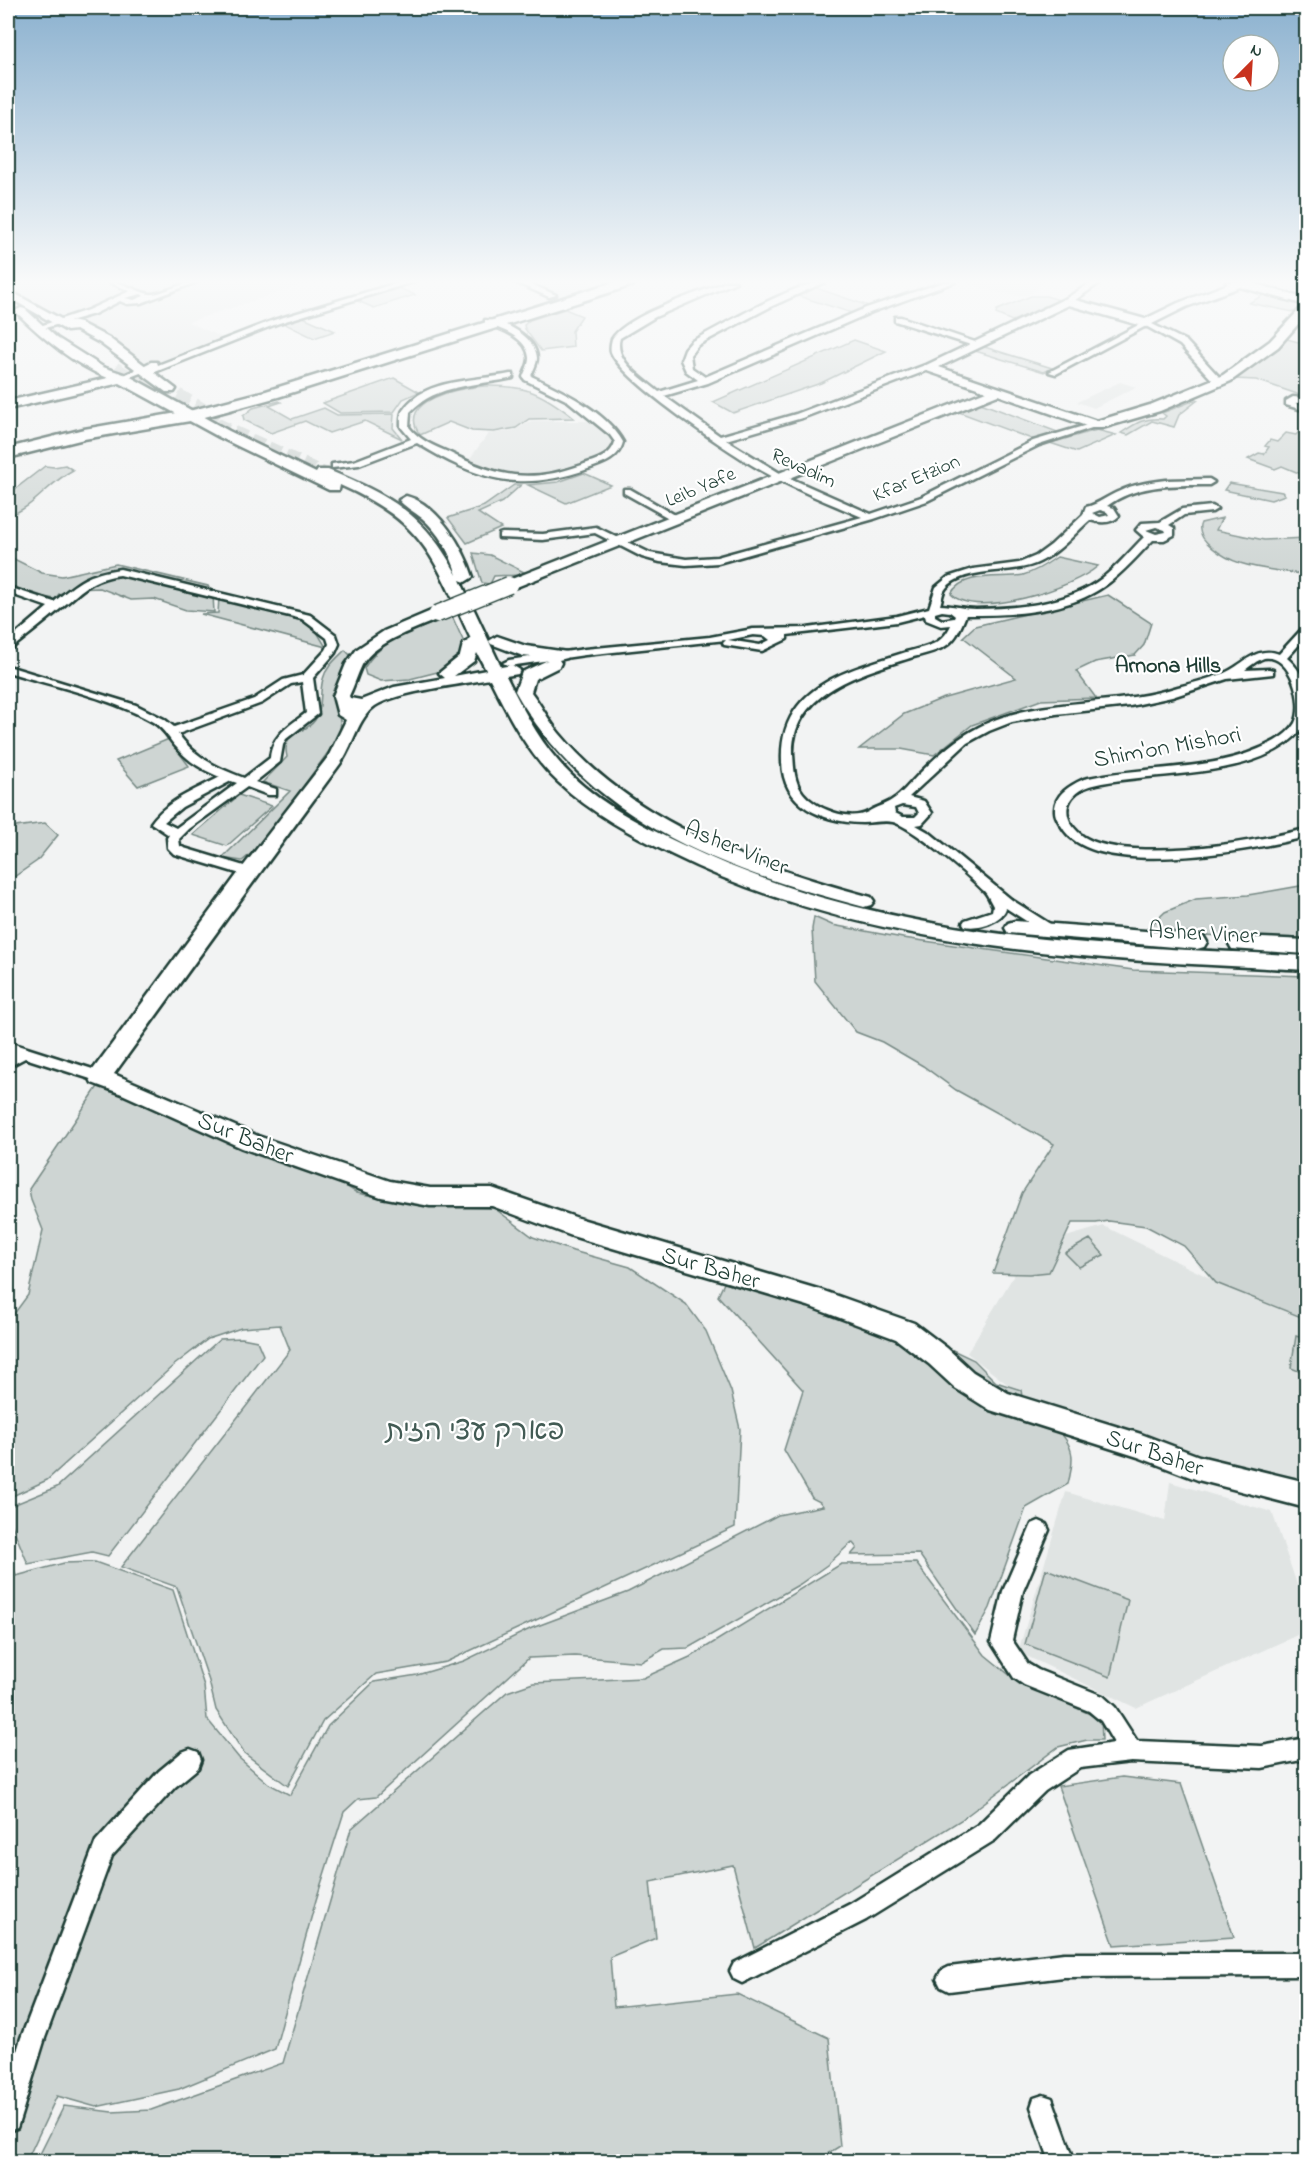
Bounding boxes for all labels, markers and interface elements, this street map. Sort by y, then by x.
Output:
north arrow [1221,33,1281,93]
text: N [1246,38,1266,64]
street label: Revadim [766,442,840,497]
street label: Kfar Etzion [869,448,965,511]
street label: Leib Yafe [661,461,741,516]
district label: Arnona Hills [1115,651,1221,683]
street label: Shim'on Mishori [1091,718,1244,779]
street label: Asher Viner [679,813,794,886]
street label: Asher Viner [1147,914,1259,955]
street label: Sur Baher [192,1104,299,1175]
street label: Sur Baher [657,1239,764,1300]
park label: פארק עצי הזית [383,1412,565,1453]
street label: Sur Baher [1101,1421,1208,1488]

